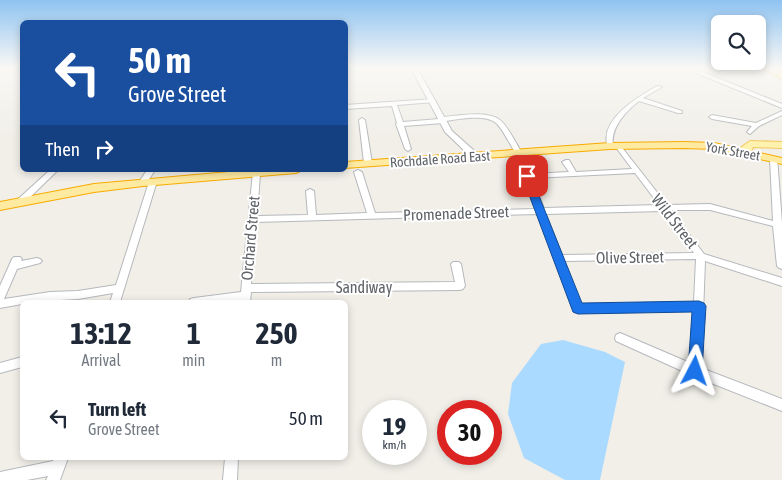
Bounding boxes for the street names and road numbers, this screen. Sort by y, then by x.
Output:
street label: York Street [705,138,761,164]
street label: Rochdale Road East [389,148,491,170]
street label: Wild Street [648,190,702,252]
street label: Orchard Street [237,195,263,281]
street label: Promenade Street [403,202,510,224]
street label: Olive Street [596,247,665,267]
street label: Sandiway [336,278,393,297]

